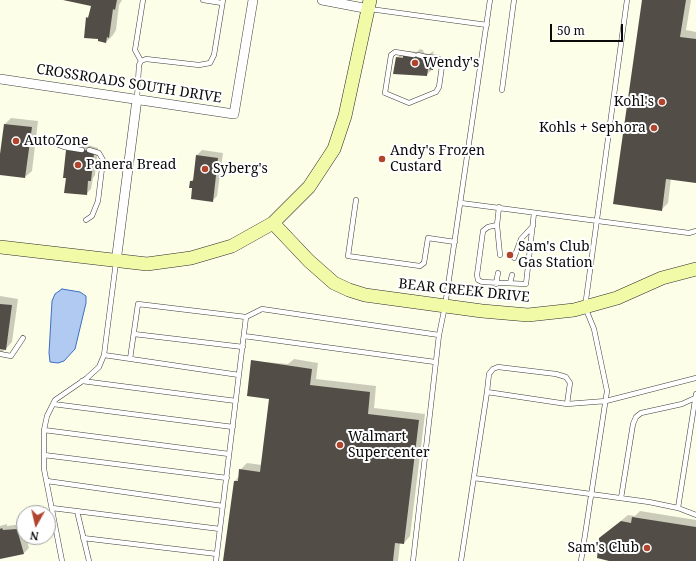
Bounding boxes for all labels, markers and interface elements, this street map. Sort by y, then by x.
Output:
scale bar [552,16,625,42]
text: 50 m [557,22,585,39]
place label: Wendy's [423,55,479,71]
marker: Wendy's [410,58,420,68]
street label: CROSSROADS SOUTH DRIVE [35,61,223,107]
place label: Kohl's [614,94,654,110]
marker: Kohl's [657,97,667,107]
place label: Kohls + Sephora [539,120,646,136]
marker: Kohls + Sephora [649,123,659,133]
place label: AutoZone [24,133,88,149]
marker: AutoZone [11,136,21,146]
place label: Andy's Frozen Custard [390,143,485,176]
marker: Andy's Frozen Custard [377,154,387,164]
place label: Panera Bread [86,157,176,173]
marker: Panera Bread [73,160,83,170]
place label: Syberg's [213,161,268,177]
marker: Syberg's [200,164,210,174]
place label: Sam's Club Gas Station [518,239,593,272]
marker: Sam's Club Gas Station [505,250,515,260]
street label: BEAR CREEK DRIVE [398,276,530,306]
place label: Walmart Supercenter [348,429,430,462]
marker: Walmart Supercenter [335,440,345,450]
north arrow [16,505,56,545]
text: N [29,528,40,544]
place label: Sam's Club [567,540,639,556]
marker: Sam's Club [642,543,652,553]

